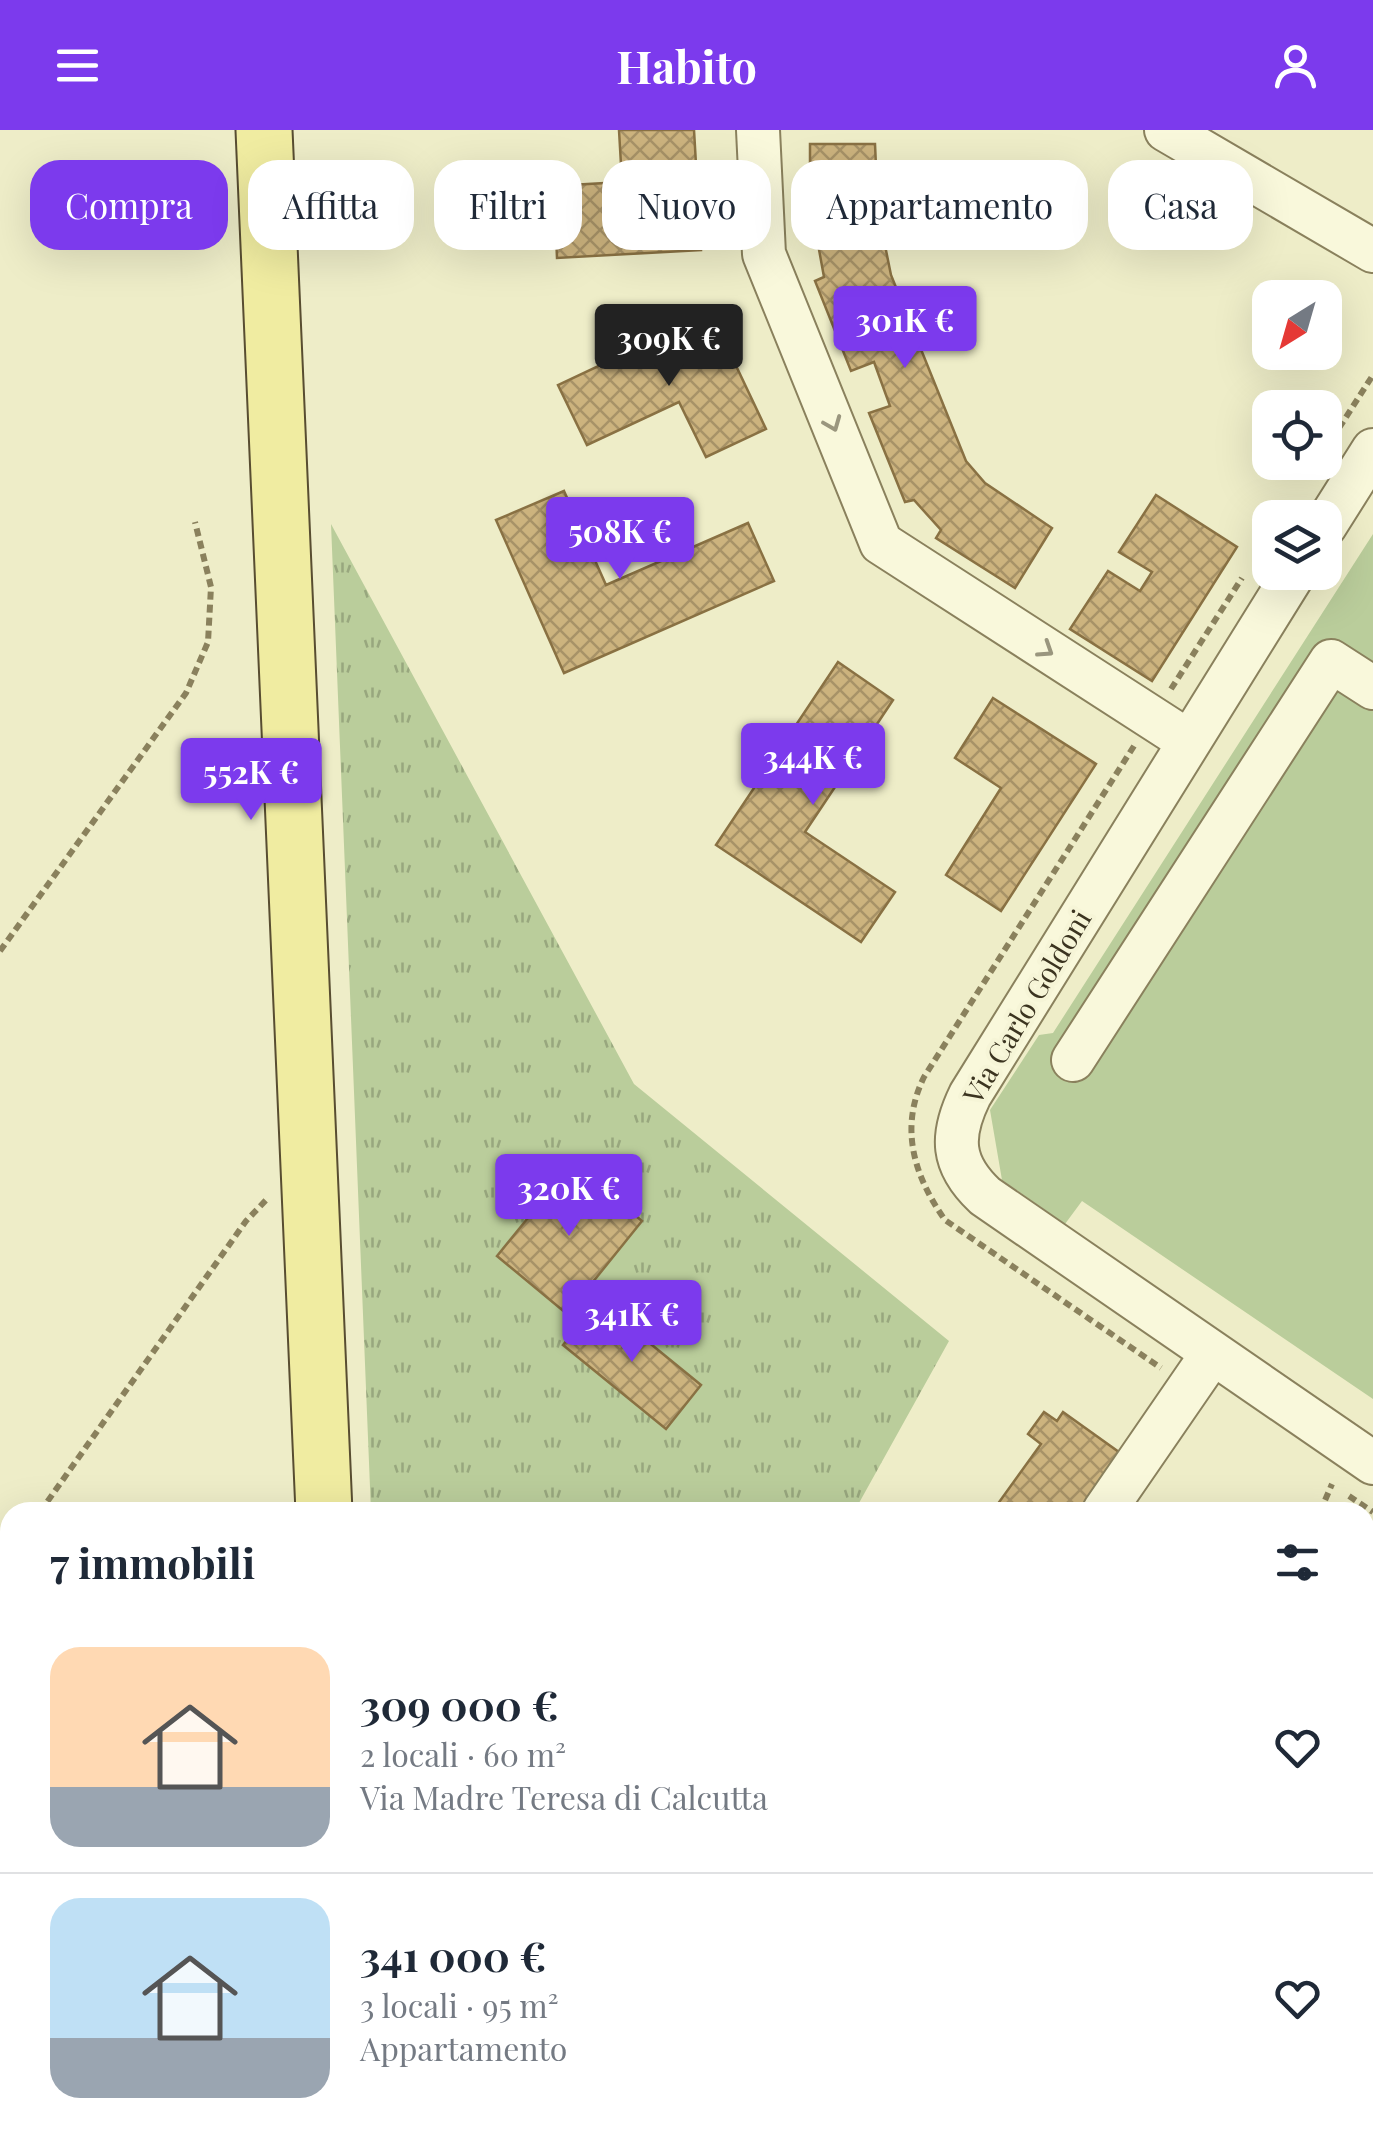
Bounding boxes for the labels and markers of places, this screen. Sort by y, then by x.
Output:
pin: 301K € [824,286,986,371]
pin: 309K € [588,304,750,389]
pin: 508K € [539,497,701,582]
pin: 344K € [732,723,894,808]
pin: 552K € [170,738,332,823]
pin: 320K € [488,1154,650,1239]
pin: 341K € [551,1280,713,1365]

